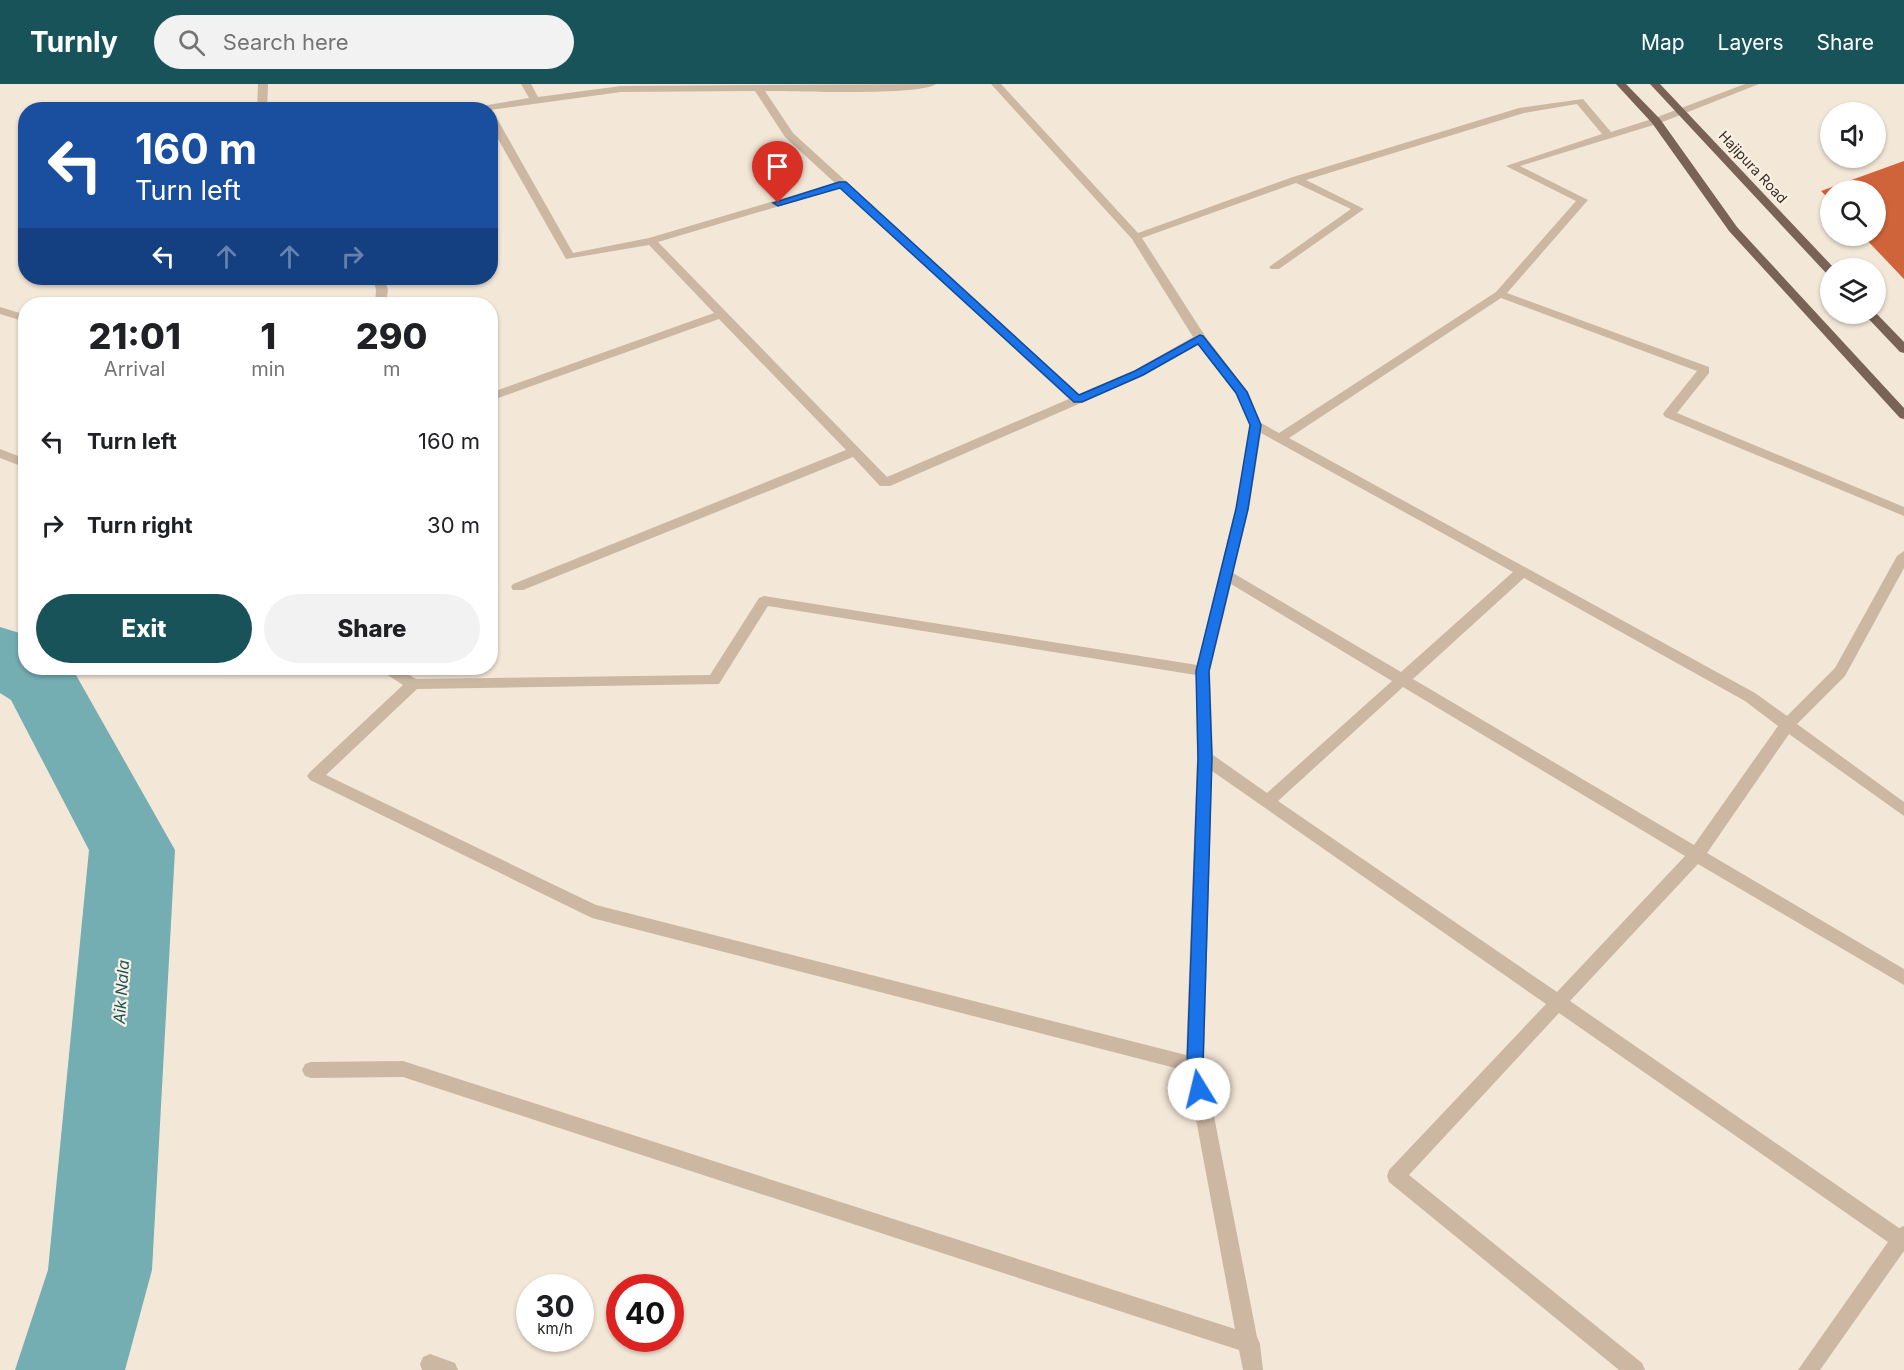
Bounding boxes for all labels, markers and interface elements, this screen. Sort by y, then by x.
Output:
search box [154,15,574,69]
text: Turnly [30,25,118,59]
icon: search [175,26,208,59]
text: Search here [223,29,349,55]
text: Map [1641,30,1685,55]
text: Layers [1718,30,1784,55]
text: Share [1817,30,1874,55]
map controls [1820,102,1886,324]
button: sound [1820,102,1886,168]
text: 160 m [135,123,257,174]
icon: left [36,126,114,204]
street label: Hajipura Road [1716,127,1791,206]
pin [752,141,803,203]
icon: arrive [761,150,794,183]
text: Turn left [135,174,241,207]
button: search [1820,180,1886,246]
icon: left [147,240,180,273]
icon: ahead [210,240,243,273]
icon: ahead [273,240,306,273]
icon: right [336,240,369,273]
button: layers [1820,258,1886,324]
text: 21:01 [88,314,181,358]
text: 1 [260,314,276,358]
text: 290 [356,314,428,358]
text: Arrival [104,357,165,381]
text: min [251,357,285,381]
text: m [383,357,400,381]
icon: left [36,425,69,458]
text: Turn left [87,428,177,454]
text: 160 m [418,428,480,454]
icon: right [36,509,69,542]
text: Turn right [87,512,193,538]
text: 30 m [427,512,480,538]
button: Exit [36,594,252,663]
button: Share [264,594,480,663]
water label: Aik Nala [109,959,133,1026]
position arrow [1167,1057,1231,1121]
speed limit sign: 40 [606,1274,684,1352]
text: 30 [535,1288,575,1324]
text: km/h [537,1319,573,1338]

